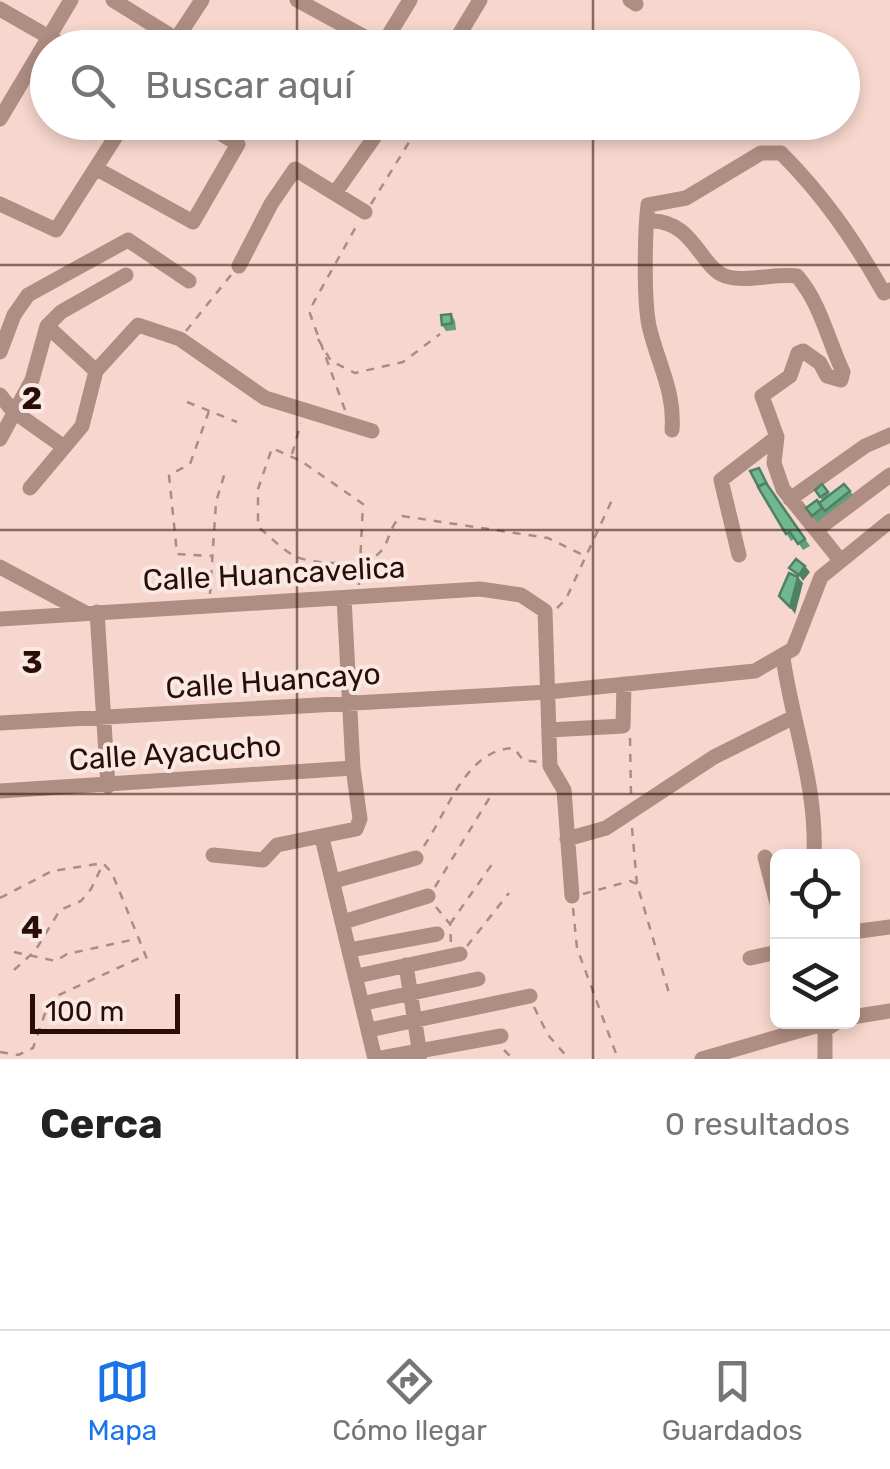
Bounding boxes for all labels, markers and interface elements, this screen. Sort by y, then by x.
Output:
search box [30,30,860,140]
icon: search [65,58,120,113]
text: Buscar aquí [145,62,353,108]
text: 2 [22,379,42,417]
street label: Calle Huancavelica [142,549,406,599]
text: 3 [21,643,43,681]
street label: Calle Huancayo [164,656,382,706]
street label: Calle Ayacucho [68,728,282,778]
map controls [770,849,860,1029]
button: locate [770,849,860,939]
text: 4 [21,908,43,946]
button: layers [770,939,860,1029]
scale bar [30,989,180,1034]
text: 100 m [45,995,124,1028]
text: Cerca [40,1099,163,1149]
text: 0 resultados [665,1105,850,1143]
tab: Mapa [87,1354,157,1447]
tab: Cómo llegar [332,1354,487,1447]
tab: Guardados [662,1354,803,1447]

